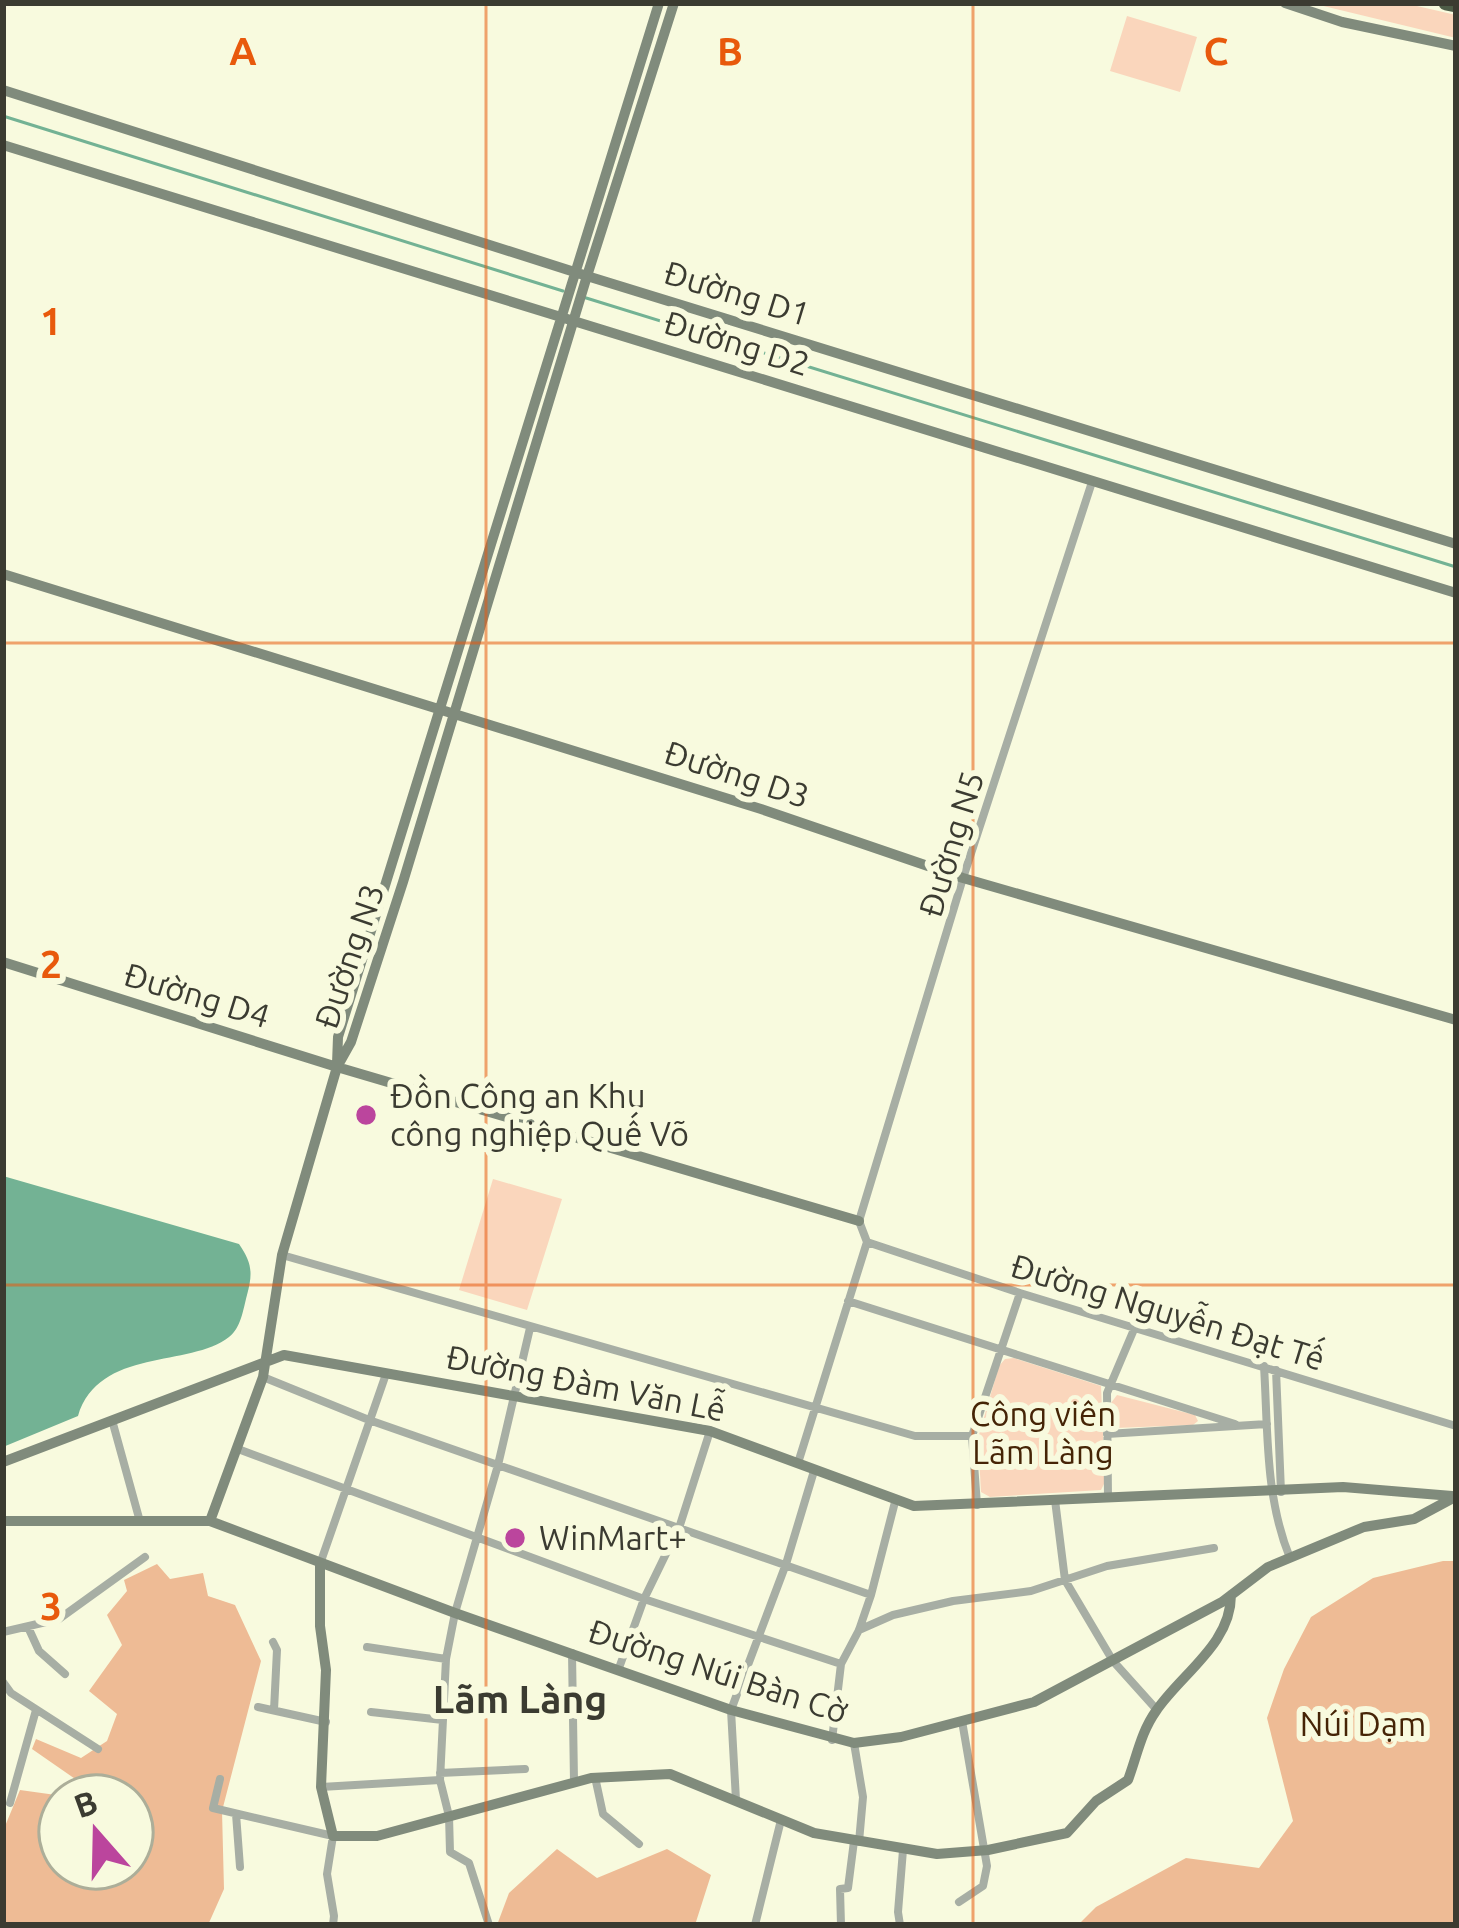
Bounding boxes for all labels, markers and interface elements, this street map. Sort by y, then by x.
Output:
text: A [229,29,257,72]
text: B [717,29,743,72]
text: C [1204,29,1229,72]
street label: Đường D1 [660,253,814,332]
text: 1 [40,299,62,342]
street label: Đường D2 [660,303,814,382]
street label: Đường D3 [660,733,814,814]
street label: Đường N5 [911,767,990,921]
street label: Đường N3 [307,879,390,1033]
text: 2 [40,942,62,985]
street label: Đường D4 [120,955,274,1034]
place label: Đồn Công an Khu công nghiệp Quế Võ [390,1073,689,1152]
marker: Đồn Công an Khu công nghiệp Quế Võ [353,1102,379,1128]
street label: Đường Nguyễn Đạt Tế [1007,1242,1331,1377]
street label: Đường Đàm Văn Lễ [443,1335,729,1428]
park label: Công viên Lãm Làng [970,1395,1116,1470]
place label: WinMart+ [539,1519,687,1556]
marker: WinMart+ [502,1525,528,1551]
text: 3 [40,1584,62,1627]
street label: Đường Núi Bàn Cờ [584,1611,852,1730]
district label: Lãm Làng [433,1677,607,1720]
park label: Núi Dạm [1300,1705,1426,1742]
north arrow [36,1772,156,1892]
text: B [69,1782,102,1824]

